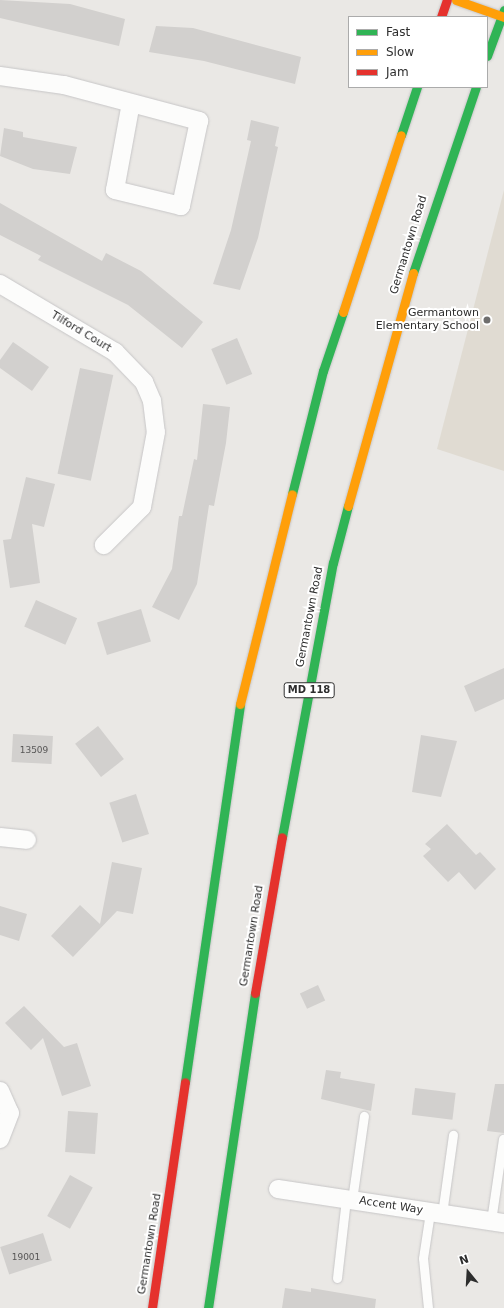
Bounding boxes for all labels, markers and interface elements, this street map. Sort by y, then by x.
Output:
legend [348,16,488,88]
text: Fast [386,25,410,39]
text: Slow [386,45,414,59]
text: Jam [386,65,409,79]
street label: Germantown Road [388,194,430,296]
place label: Germantown Elementary School [376,307,479,333]
street label: Tilford Court [48,309,114,355]
marker: Germantown Elementary School [482,315,492,325]
street label: Germantown Road [294,566,326,668]
road number: MD 118 [283,682,335,698]
house number: 13509 [20,745,48,755]
street label: Germantown Road [237,885,267,987]
street label: Germantown Road [135,1193,165,1295]
street label: Accent Way [358,1194,424,1218]
house number: 19001 [12,1252,40,1262]
north arrow [448,1252,488,1292]
text: N [458,1253,471,1268]

